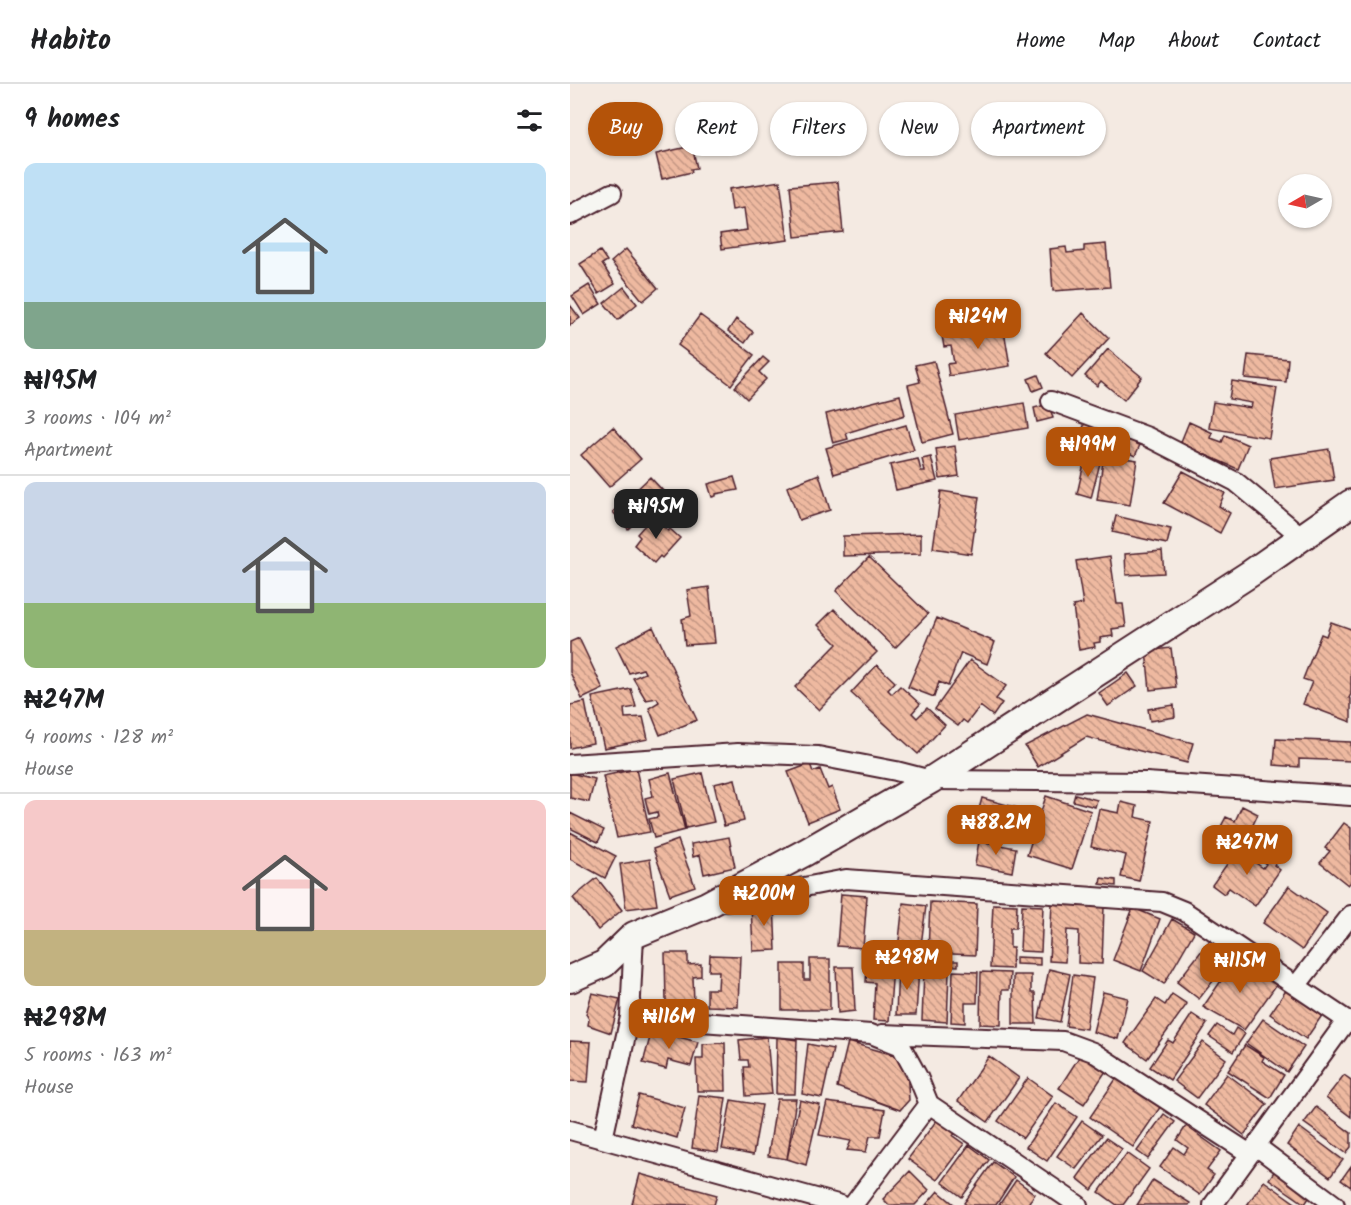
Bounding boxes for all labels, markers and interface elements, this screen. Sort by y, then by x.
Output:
text: Habito [30,19,111,64]
text: Home [1016,25,1065,58]
text: Map [1098,25,1135,58]
text: About [1168,25,1219,58]
text: Contact [1252,25,1321,58]
text: 9 homes [24,99,120,141]
chip: Buy [588,102,663,156]
chip: Rent [675,102,758,156]
chip: Filters [770,102,867,156]
chip: New [879,102,959,156]
chip: Apartment [971,102,1106,156]
icon: filters [513,104,546,137]
north arrow [1278,174,1332,228]
map controls [1278,174,1332,228]
icon: home [231,202,339,310]
pin: ₦124M [936,299,1020,350]
text: ₦124M [949,302,1007,334]
text: ₦195M [24,361,97,403]
text: 3 rooms · 104 m² [24,403,171,435]
pin: ₦199M [1046,427,1130,478]
text: ₦199M [1060,430,1116,462]
text: Apartment [24,435,113,467]
pin: ₦195M [614,489,698,540]
text: ₦195M [628,492,684,524]
icon: home [231,521,339,629]
text: ₦247M [24,680,104,722]
text: 4 rooms · 128 m² [24,722,173,754]
text: House [24,754,74,786]
pin: ₦88.2M [947,805,1045,856]
text: ₦88.2M [961,808,1031,840]
pin: ₦247M [1205,825,1289,876]
text: ₦247M [1216,828,1278,860]
icon: home [231,839,339,947]
pin: ₦200M [722,876,806,927]
text: ₦200M [733,879,795,911]
pin: ₦298M [865,940,949,991]
text: ₦298M [875,943,939,975]
pin: ₦115M [1198,943,1282,994]
text: ₦115M [1214,946,1266,978]
text: ₦298M [24,998,106,1040]
pin: ₦116M [627,999,711,1050]
text: ₦116M [643,1002,695,1034]
text: 5 rooms · 163 m² [24,1040,172,1072]
text: House [24,1072,74,1104]

